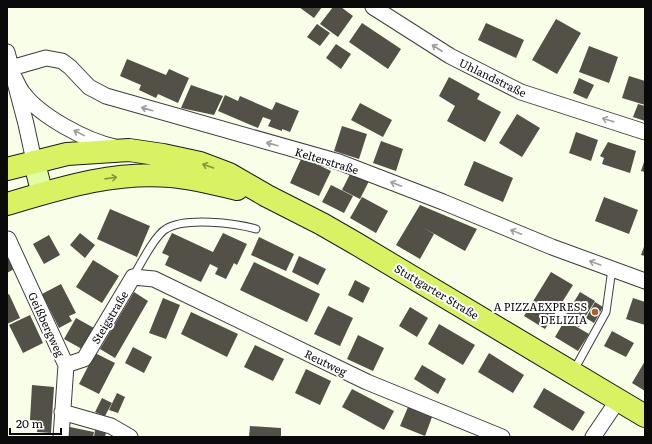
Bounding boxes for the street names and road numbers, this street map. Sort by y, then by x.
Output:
street label: Uhlandstraße [457,54,530,100]
street label: Kelterstraße [293,143,361,177]
street label: Stuttgarter Straße [392,259,482,323]
street label: Steigstraße [87,287,131,347]
street label: Geißbergweg [25,289,69,360]
street label: Reutweg [302,345,351,379]

